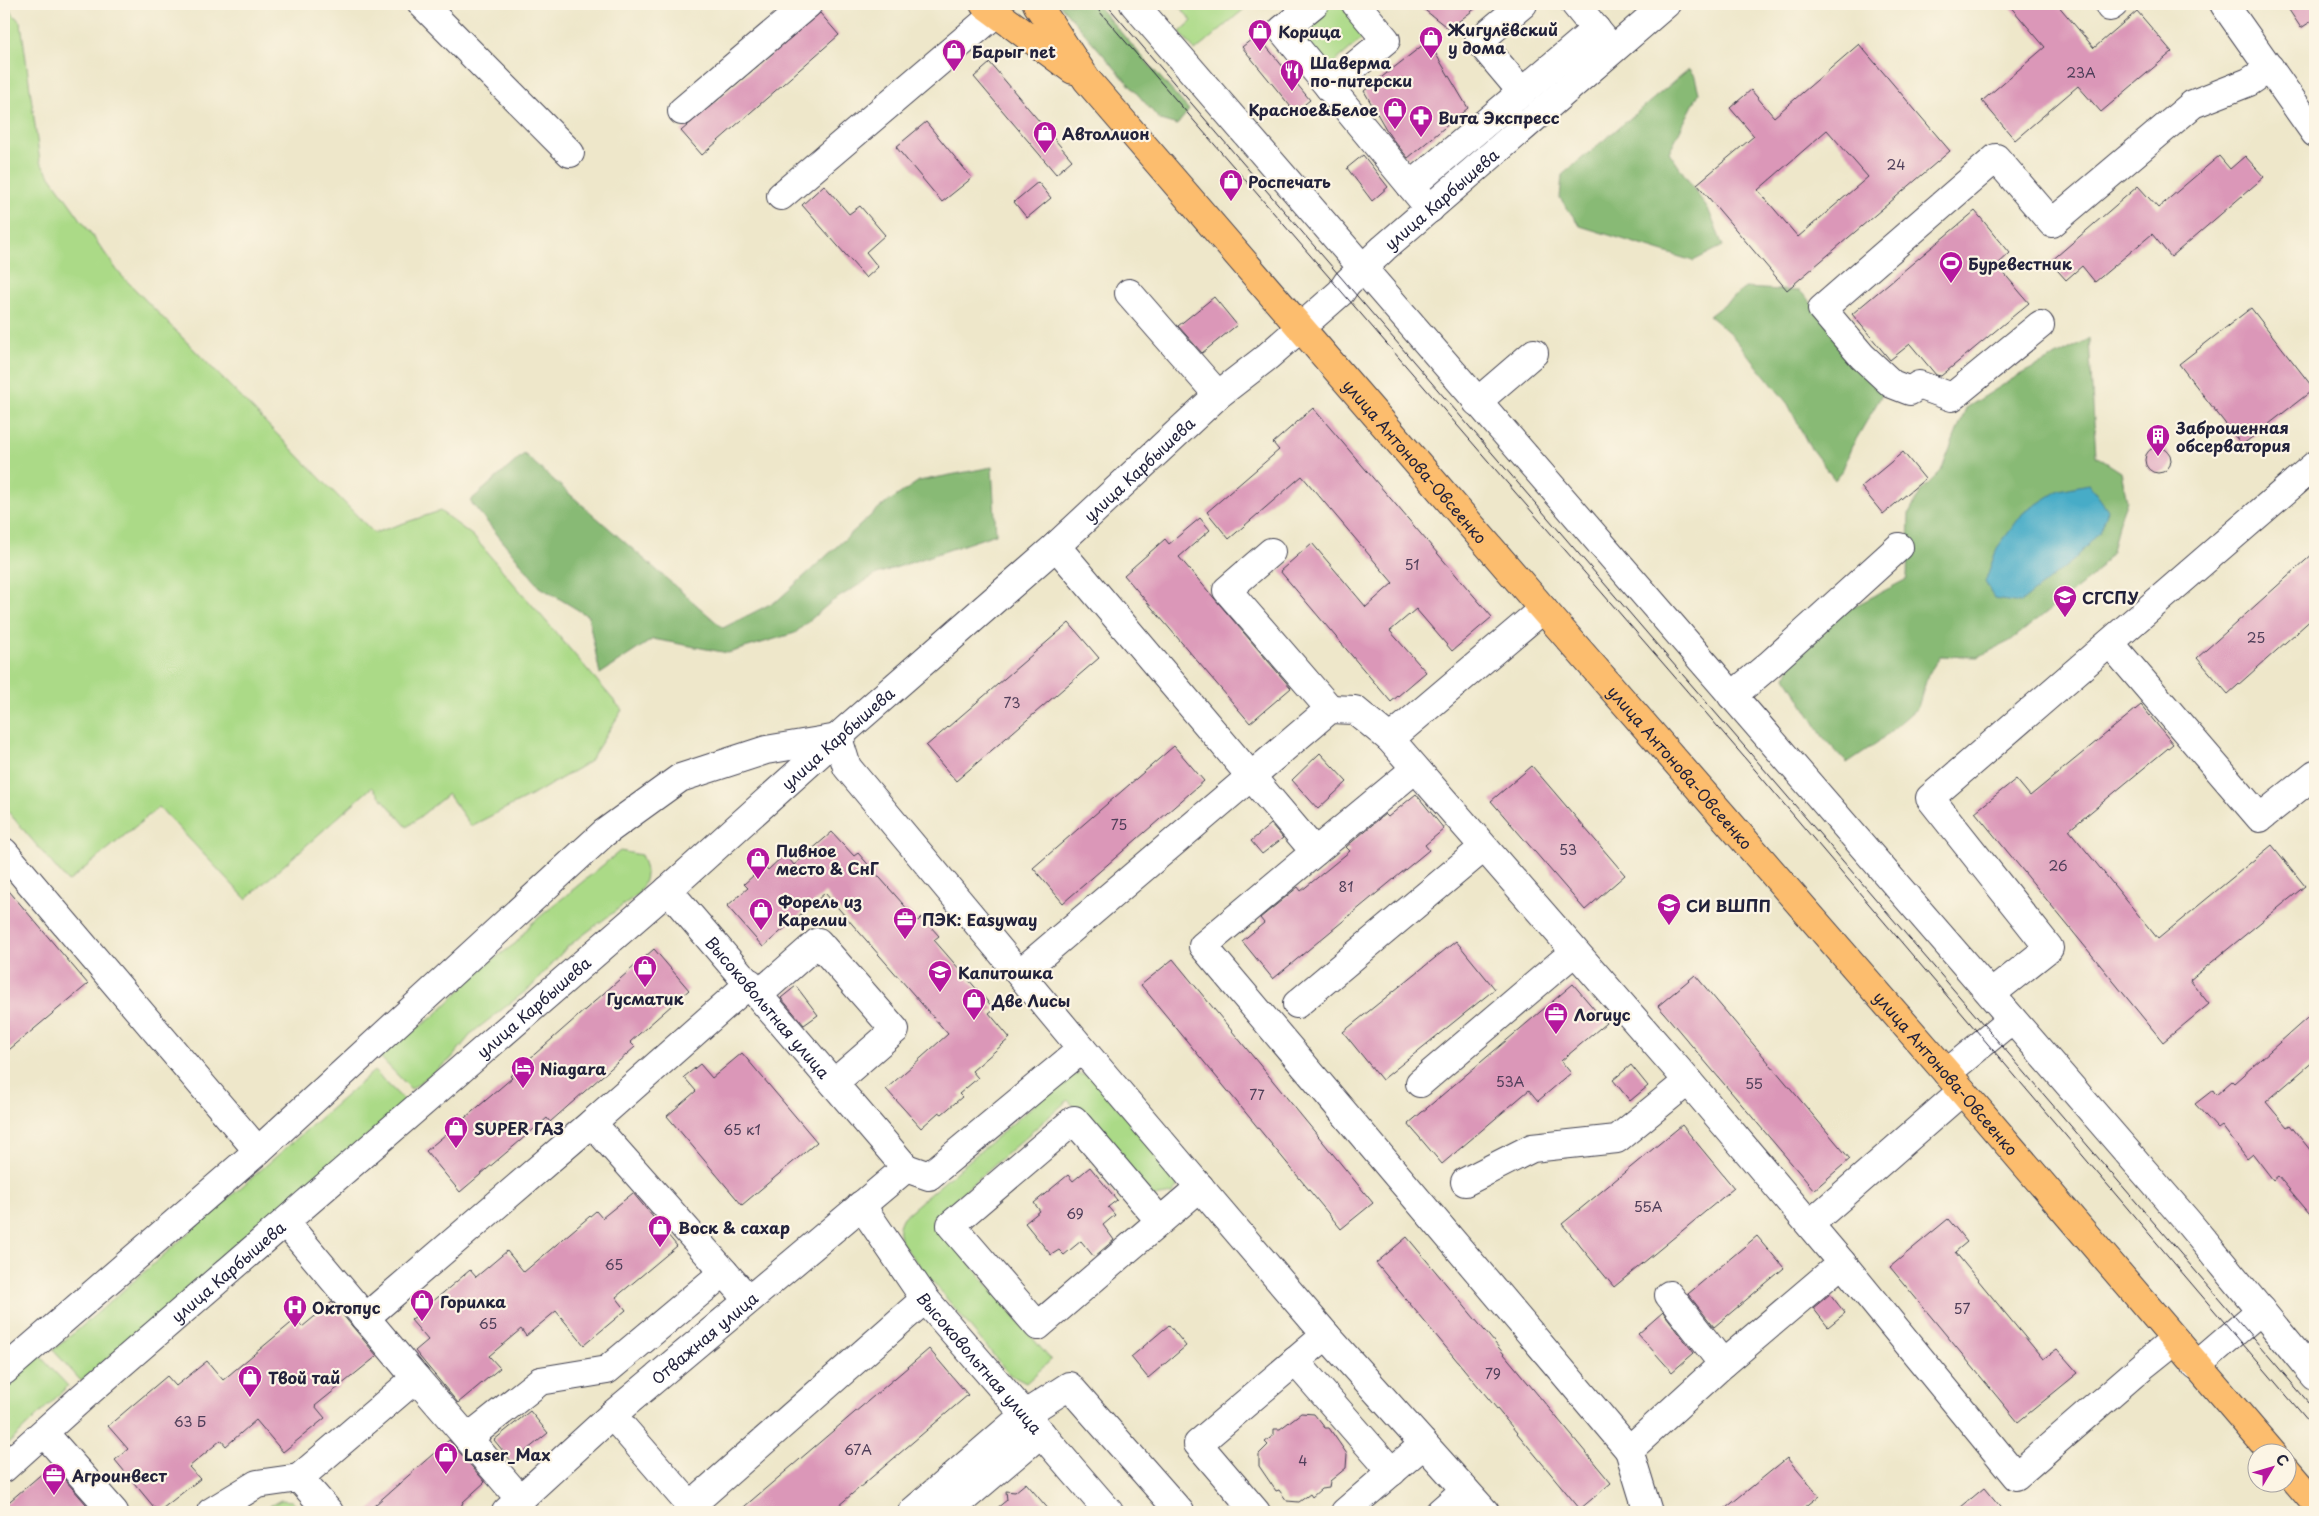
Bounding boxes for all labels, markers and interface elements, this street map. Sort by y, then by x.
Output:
place label: Жигулёвский у дома [1447,17,1558,59]
shop icon: Корица [1247,18,1273,52]
place label: Корица [1278,19,1341,43]
shop icon: Жигулёвский у дома [1418,25,1444,59]
shop icon: Барыг net [941,38,967,72]
place label: Барыг net [972,39,1056,63]
place label: Шаверма по-питерски [1310,50,1412,92]
restaurant icon: Шаверма по-питерски [1279,58,1305,92]
house number: 23А [2066,62,2096,83]
shop icon: Красное&Белое [1382,96,1408,130]
place label: Красное&Белое [1248,97,1378,121]
pharmacy icon: Вита Экспресс [1408,104,1434,138]
place label: Вита Экспресс [1438,105,1560,129]
shop icon: Автоллион [1032,120,1058,154]
place label: Автоллион [1062,121,1150,145]
street label: улица Карбышева [1379,142,1504,255]
house number: 24 [1887,154,1905,175]
shop icon: Роспечать [1218,168,1244,202]
place label: Роспечать [1248,169,1331,193]
sports icon: Буревестник [1938,250,1964,284]
place label: Буревестник [1968,251,2073,275]
street label: улица Антонова-Овсеенко [1338,374,1493,549]
street label: улица Карбышева [1078,411,1200,527]
place label: Заброшенная обсерватория [2175,415,2291,457]
building icon: Заброшенная обсерватория [2145,423,2171,457]
house number: 51 [1405,554,1419,575]
school or university icon: СГСПУ [2052,584,2078,618]
place label: СГСПУ [2082,585,2139,609]
house number: 25 [2247,627,2265,648]
street label: улица Антонова-Овсеенко [1603,680,1759,854]
street label: улица Карбышева [775,681,899,795]
house number: 73 [1004,692,1020,713]
house number: 75 [1111,814,1127,835]
place label: Пивное место & СнГ [776,838,880,880]
house number: 53 [1559,839,1577,860]
shop icon: Пивное место & СнГ [745,846,771,880]
house number: 26 [2048,855,2068,876]
house number: 81 [1339,876,1353,897]
place label: Форель из Карелии [778,889,862,931]
school or university icon: СИ ВШПП [1656,892,1682,926]
place label: СИ ВШПП [1686,893,1771,917]
shop icon: Форель из Карелии [748,897,774,931]
office icon: ПЭК: Easyway [892,906,918,940]
place label: ПЭК: Easyway [922,907,1037,931]
street label: Высоковольтная улица [700,931,836,1083]
street label: улица Карбышева [471,950,596,1063]
shop icon: Гусматик [632,954,658,988]
school or university icon: Капитошка [927,959,953,993]
place label: Капитошка [958,960,1053,984]
street label: улица Антонова-Овсеенко [1868,985,2024,1160]
place label: Гусматик [606,986,684,1010]
shop icon: Две Лисы [961,987,987,1021]
place label: Две Лисы [991,988,1071,1012]
office icon: Логиус [1543,1001,1569,1035]
place label: Логиус [1574,1002,1631,1026]
hotel icon: Niagara [510,1055,536,1089]
place label: Niagara [540,1056,606,1080]
house number: 53А [1496,1071,1525,1092]
house number: 55 [1745,1073,1763,1094]
house number: 77 [1249,1084,1265,1105]
shop icon: SUPER ГАЗ [443,1115,469,1149]
place label: SUPER ГАЗ [474,1116,564,1140]
house number: 65 к1 [723,1119,761,1140]
house number: 55А [1634,1196,1663,1217]
house number: 69 [1066,1203,1084,1224]
shop icon: Воск & сахар [647,1214,673,1248]
street label: улица Карбышева [165,1215,290,1328]
place label: Воск & сахар [678,1215,790,1239]
house number: 65 [605,1254,623,1275]
street label: Отважная улица [646,1286,763,1390]
street label: Высоковольтная улица [912,1287,1048,1439]
shop icon: Горилка [409,1288,435,1322]
place label: Горилка [440,1289,506,1313]
hospital icon: Октопус [282,1294,308,1328]
place label: Октопус [312,1295,381,1319]
house number: 57 [1954,1298,1970,1319]
house number: 65 [479,1313,497,1334]
house number: 79 [1485,1363,1501,1384]
shop icon: Твой тай [237,1364,263,1398]
place label: Твой тай [268,1365,340,1389]
house number: 63 Б [174,1411,206,1432]
house number: 67А [844,1439,872,1460]
shop icon: Laser_Max [433,1441,459,1475]
place label: Laser_Max [464,1442,550,1466]
north arrow [2246,1444,2296,1494]
text: С [2271,1449,2294,1470]
house number: 4 [1298,1450,1308,1471]
office icon: Агроинвест [41,1462,67,1496]
place label: Агроинвест [71,1463,167,1487]

